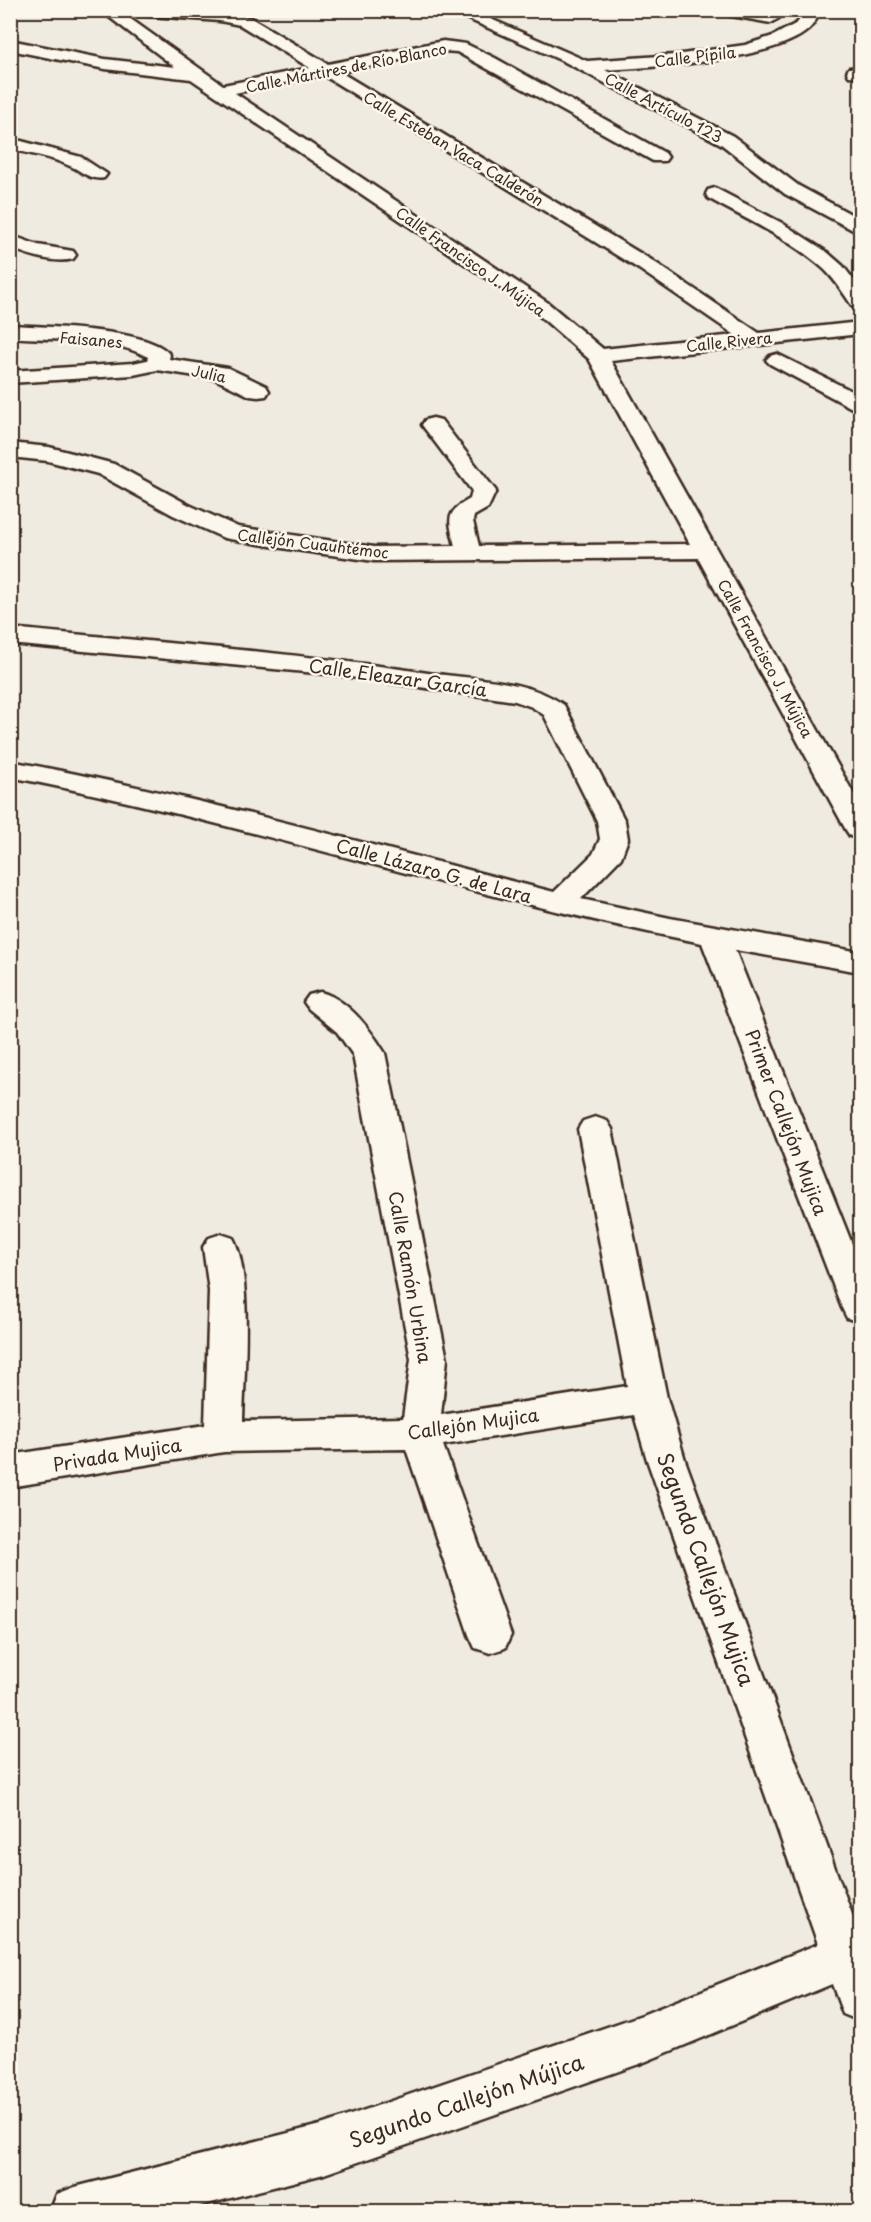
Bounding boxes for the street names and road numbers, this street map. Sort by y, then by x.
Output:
street label: Calle Mártires de Río Blanco [244,36,448,98]
street label: Calle Pípila [653,40,737,72]
street label: Calle Artículo 123 [601,66,727,148]
street label: Calle Esteban Vaca Calderón [359,85,549,211]
street label: Calle Francisco J. Mújica [391,200,551,322]
street label: Faisanes [59,325,123,353]
street label: Calle Rivera [685,325,774,357]
street label: Julia [189,358,229,388]
street label: Callejón Cuauhtémoc [236,522,390,564]
street label: Calle Francisco J. Mújica [713,574,820,742]
street label: Calle Eleazar García [307,651,490,703]
street label: Calle Lázaro G. de Lara [333,831,535,909]
street label: Primer Callejón Mujica [739,1025,835,1220]
street label: Calle Ramón Urbina [383,1189,440,1366]
street label: Callejón Mujica [406,1400,541,1446]
street label: Privada Mujica [51,1430,184,1477]
street label: Segundo Callejón Mujica [650,1448,764,1691]
street label: Segundo Callejón Mújica [344,2045,588,2155]

